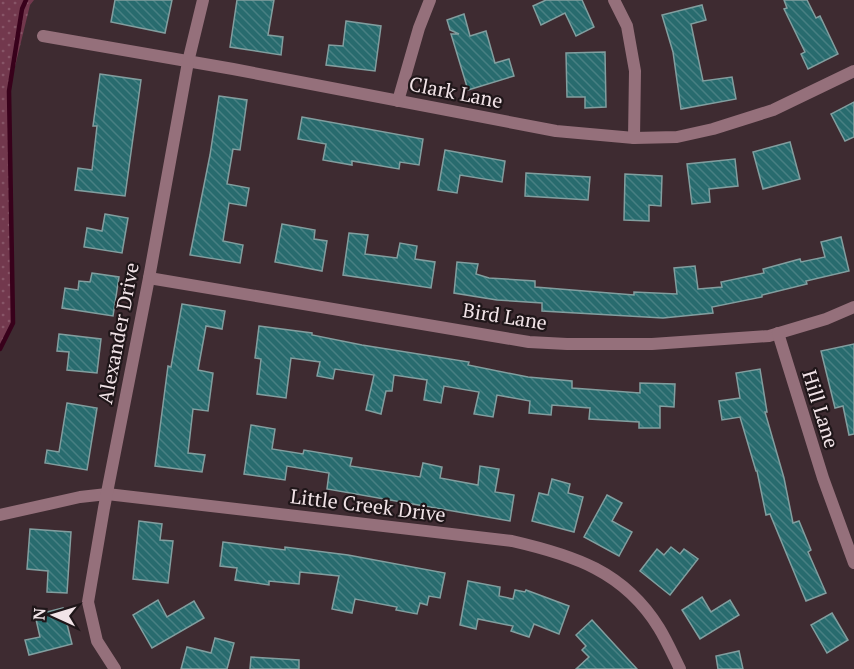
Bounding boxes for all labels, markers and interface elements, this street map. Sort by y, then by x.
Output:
street label: Clark Lane [407,70,505,114]
street label: Alexander Drive [91,260,145,406]
street label: Bird Lane [461,296,549,336]
street label: Hill Lane [796,367,846,451]
street label: Little Creek Drive [289,482,447,528]
north arrow [24,585,84,645]
text: N [28,607,50,621]

